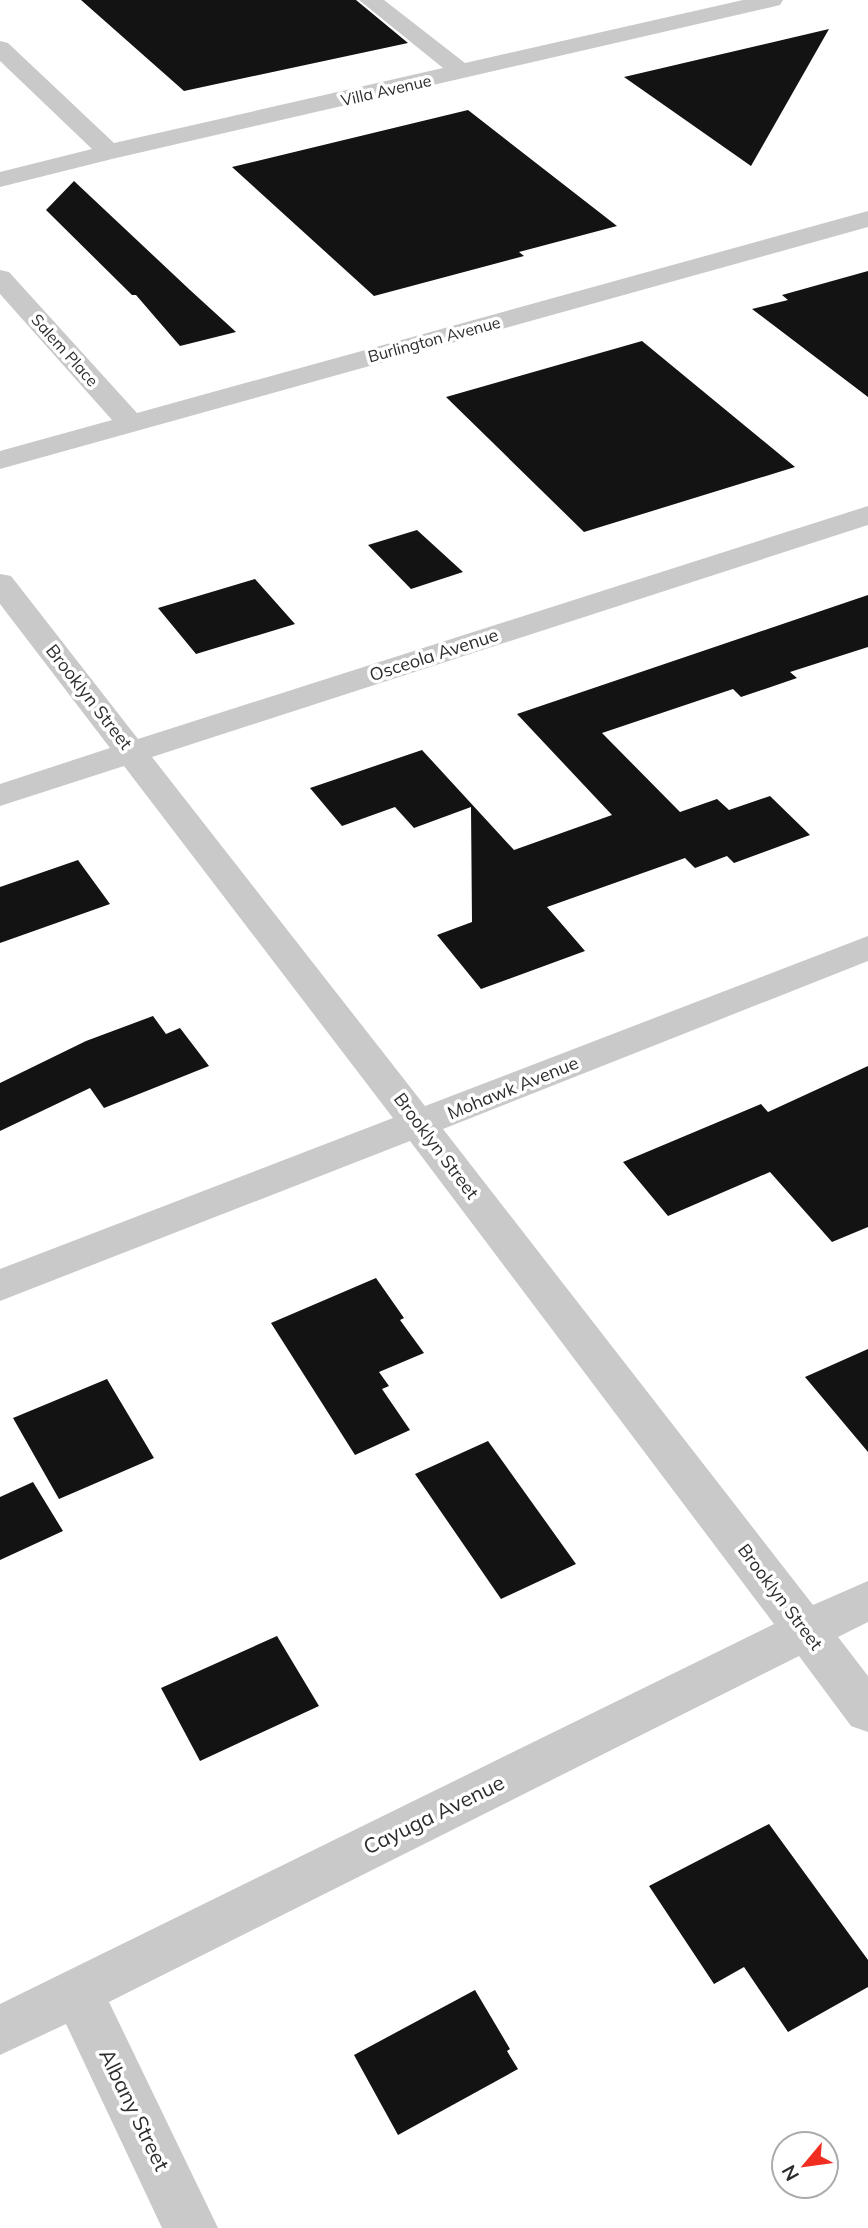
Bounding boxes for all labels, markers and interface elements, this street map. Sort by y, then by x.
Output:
street label: Villa Avenue [339,70,433,110]
street label: Salem Place [27,310,103,390]
street label: Burlington Avenue [365,312,503,366]
street label: Osceola Avenue [367,623,501,686]
street label: Brooklyn Street [41,639,138,754]
street label: Mohawk Avenue [444,1051,582,1124]
street label: Brooklyn Street [389,1088,484,1203]
street label: Brooklyn Street [733,1539,828,1654]
street label: Cayuga Avenue [359,1769,508,1859]
street label: Albany Street [94,2044,176,2175]
north arrow [770,2130,840,2200]
text: N [776,2161,804,2185]

